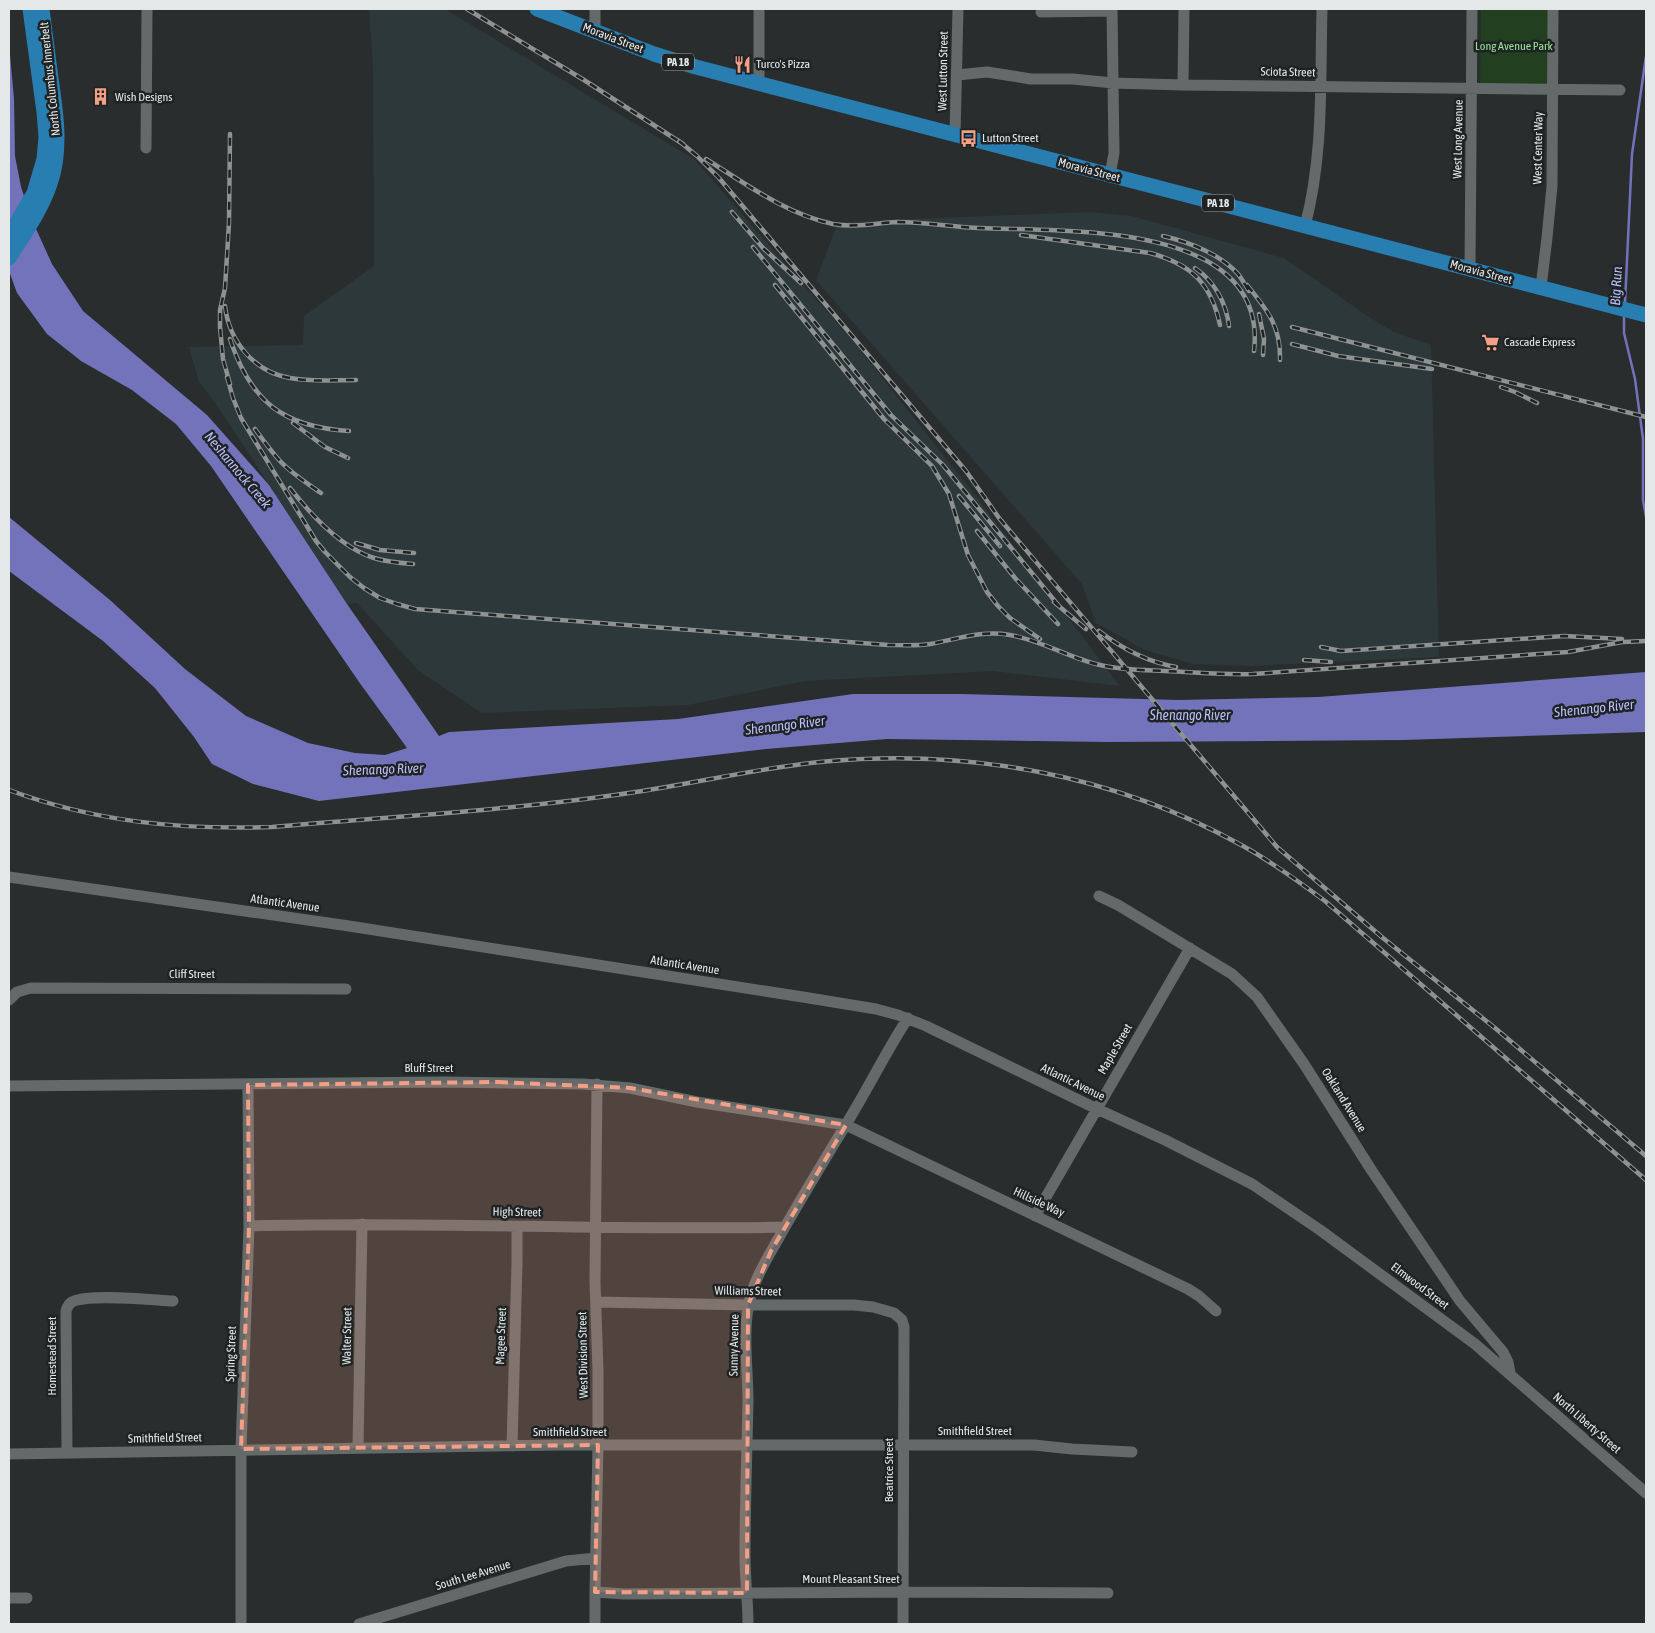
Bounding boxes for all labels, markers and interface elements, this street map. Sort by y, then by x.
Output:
street label: Moravia Street [581,20,646,56]
street label: North Columbus Innerbelt [37,21,63,137]
street label: West Lutton Street [935,30,951,111]
park label: Long Avenue Park [1475,39,1554,53]
road number: PA 18 [662,54,694,70]
restaurant icon: Turco's Pizza [732,54,752,74]
place label: Turco's Pizza [756,57,810,71]
street label: Sciota Street [1260,65,1316,79]
building icon: Wish Designs [91,87,111,107]
place label: Wish Designs [115,90,173,104]
street label: West Long Avenue [1450,99,1466,179]
street label: West Center Way [1530,112,1546,184]
bus stop icon: Lutton Street [958,128,978,148]
place label: Lutton Street [982,131,1039,145]
street label: Moravia Street [1056,155,1122,185]
road number: PA 18 [1202,194,1234,212]
street label: Moravia Street [1448,257,1514,287]
water label: Big Run [1607,266,1625,306]
supermarket icon: Cascade Express [1480,332,1500,352]
place label: Cascade Express [1504,335,1575,349]
water label: Neshannock Creek [201,429,275,512]
water label: Shenango River [1552,696,1636,720]
water label: Shenango River [1149,707,1231,723]
water label: Shenango River [743,712,827,738]
water label: Shenango River [342,760,424,778]
street label: Atlantic Avenue [250,891,320,915]
street label: Atlantic Avenue [650,953,720,977]
street label: Cliff Street [169,967,215,981]
street label: Maple Street [1095,1021,1135,1077]
street label: Atlantic Avenue [1039,1060,1107,1104]
street label: Bluff Street [404,1061,454,1075]
street label: Oakland Avenue [1319,1065,1369,1135]
street label: Hillside Way [1011,1184,1067,1220]
street label: High Street [493,1205,542,1219]
street label: Elmwood Street [1388,1260,1452,1313]
street label: Williams Street [714,1283,782,1299]
street label: Walter Street [340,1307,355,1365]
street label: Magee Street [493,1307,509,1365]
street label: West Division Street [575,1311,591,1398]
street label: Sunny Avenue [726,1314,742,1376]
street label: Homestead Street [45,1316,59,1395]
street label: Spring Street [223,1325,239,1382]
street label: North Liberty Street [1550,1390,1624,1457]
street label: Smithfield Street [938,1424,1013,1438]
street label: Smithfield Street [533,1425,608,1439]
street label: Smithfield Street [128,1430,203,1446]
street label: Beatrice Street [882,1437,896,1502]
street label: South Lee Avenue [434,1557,512,1593]
street label: Mount Pleasant Street [802,1572,900,1586]

